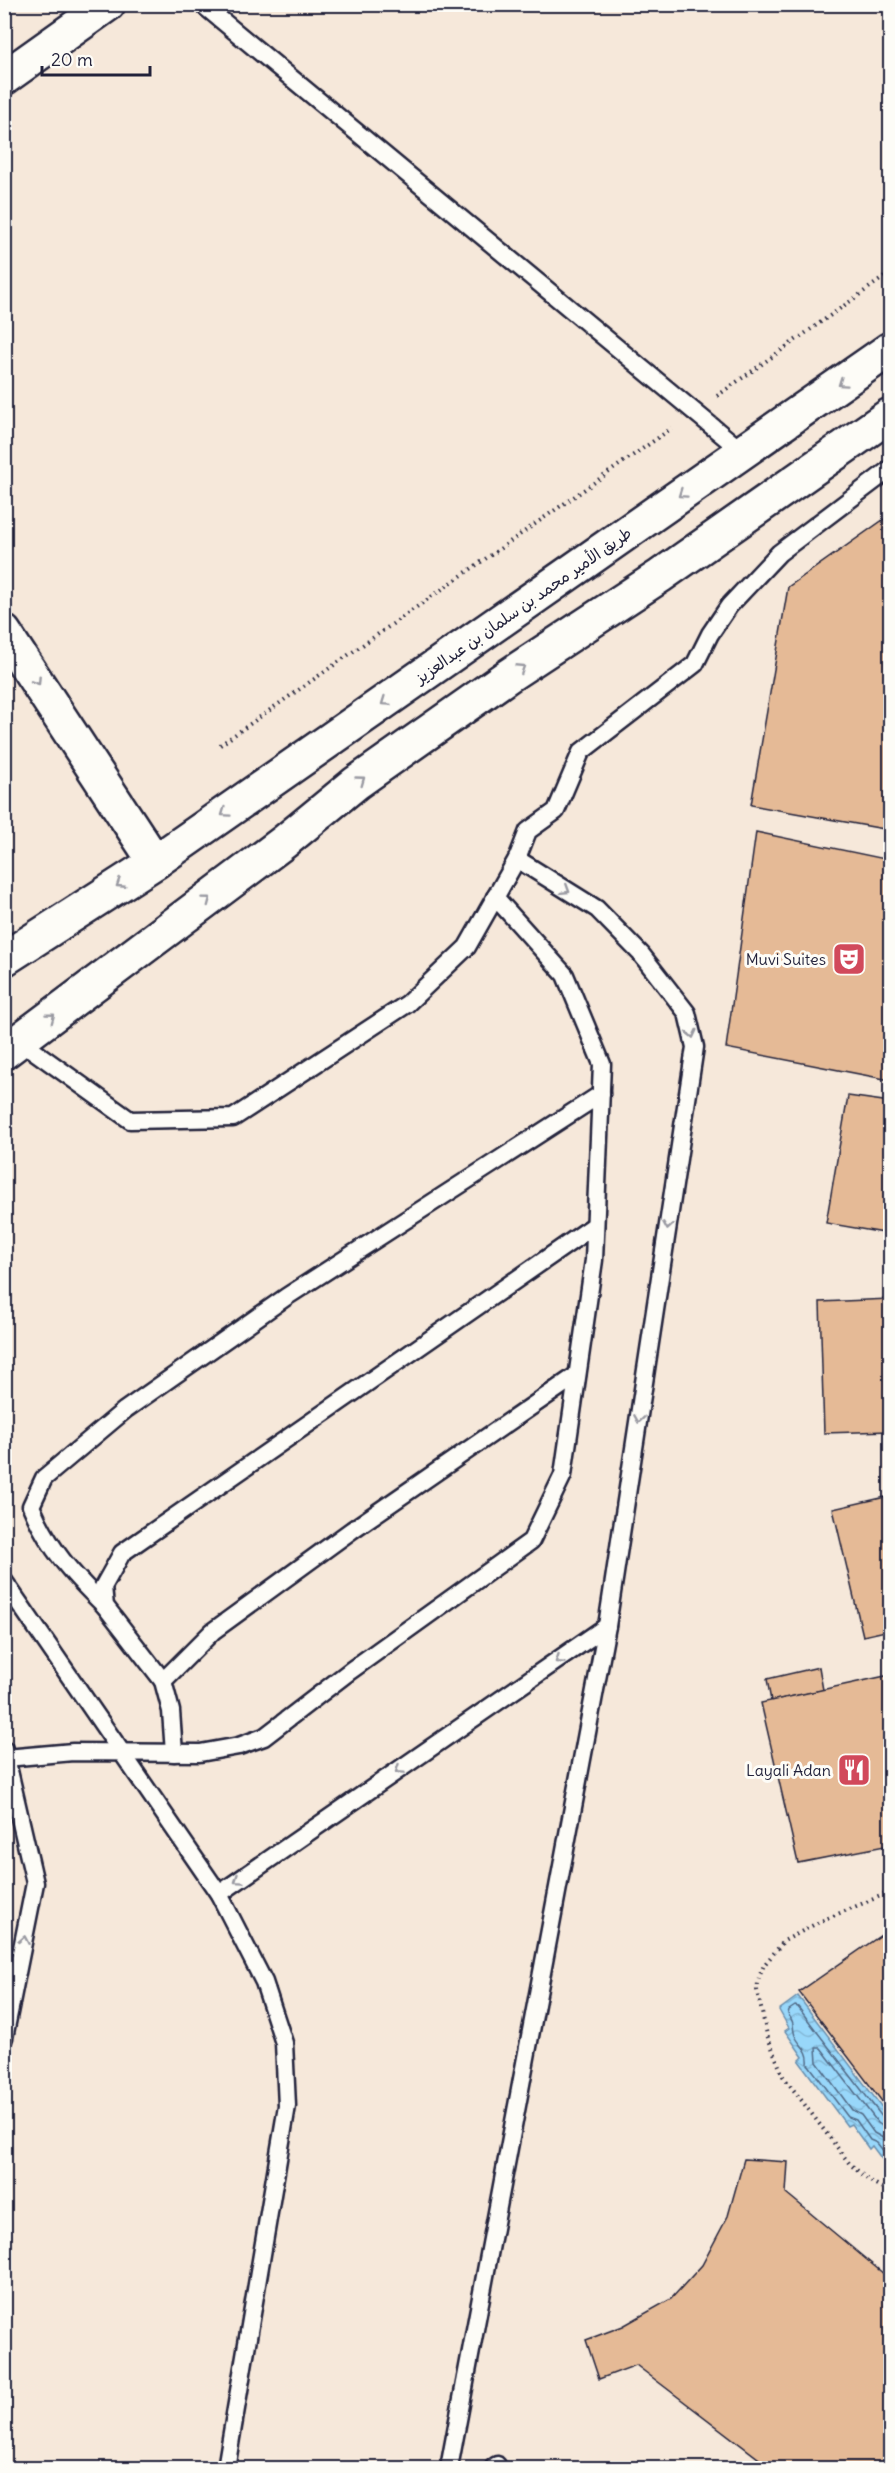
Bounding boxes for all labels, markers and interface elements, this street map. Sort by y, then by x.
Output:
scale bar [42,39,150,77]
text: 20 m [51,48,93,71]
one-way arrow [838,376,849,387]
one-way arrow [678,487,689,498]
street label: طريق الأمير محمد بن سلمان بن عبدالعزيز [409,522,635,689]
one-way arrow [514,664,525,675]
one-way arrow [29,674,40,685]
one-way arrow [380,695,391,706]
one-way arrow [355,776,366,787]
one-way arrow [220,806,231,817]
one-way arrow [116,877,126,889]
one-way arrow [559,883,570,894]
one-way arrow [201,896,212,907]
theatre icon: Muvi Suites [831,941,867,977]
place label: Muvi Suites [746,949,826,969]
one-way arrow [45,1013,56,1024]
one-way arrow [685,1028,698,1038]
one-way arrow [662,1222,674,1231]
one-way arrow [633,1414,645,1424]
one-way arrow [555,1653,566,1664]
restaurant icon: Layali Adan [836,1752,872,1788]
place label: Layali Adan [746,1760,831,1780]
one-way arrow [394,1763,405,1774]
one-way arrow [233,1873,244,1884]
one-way arrow [18,1935,30,1944]

